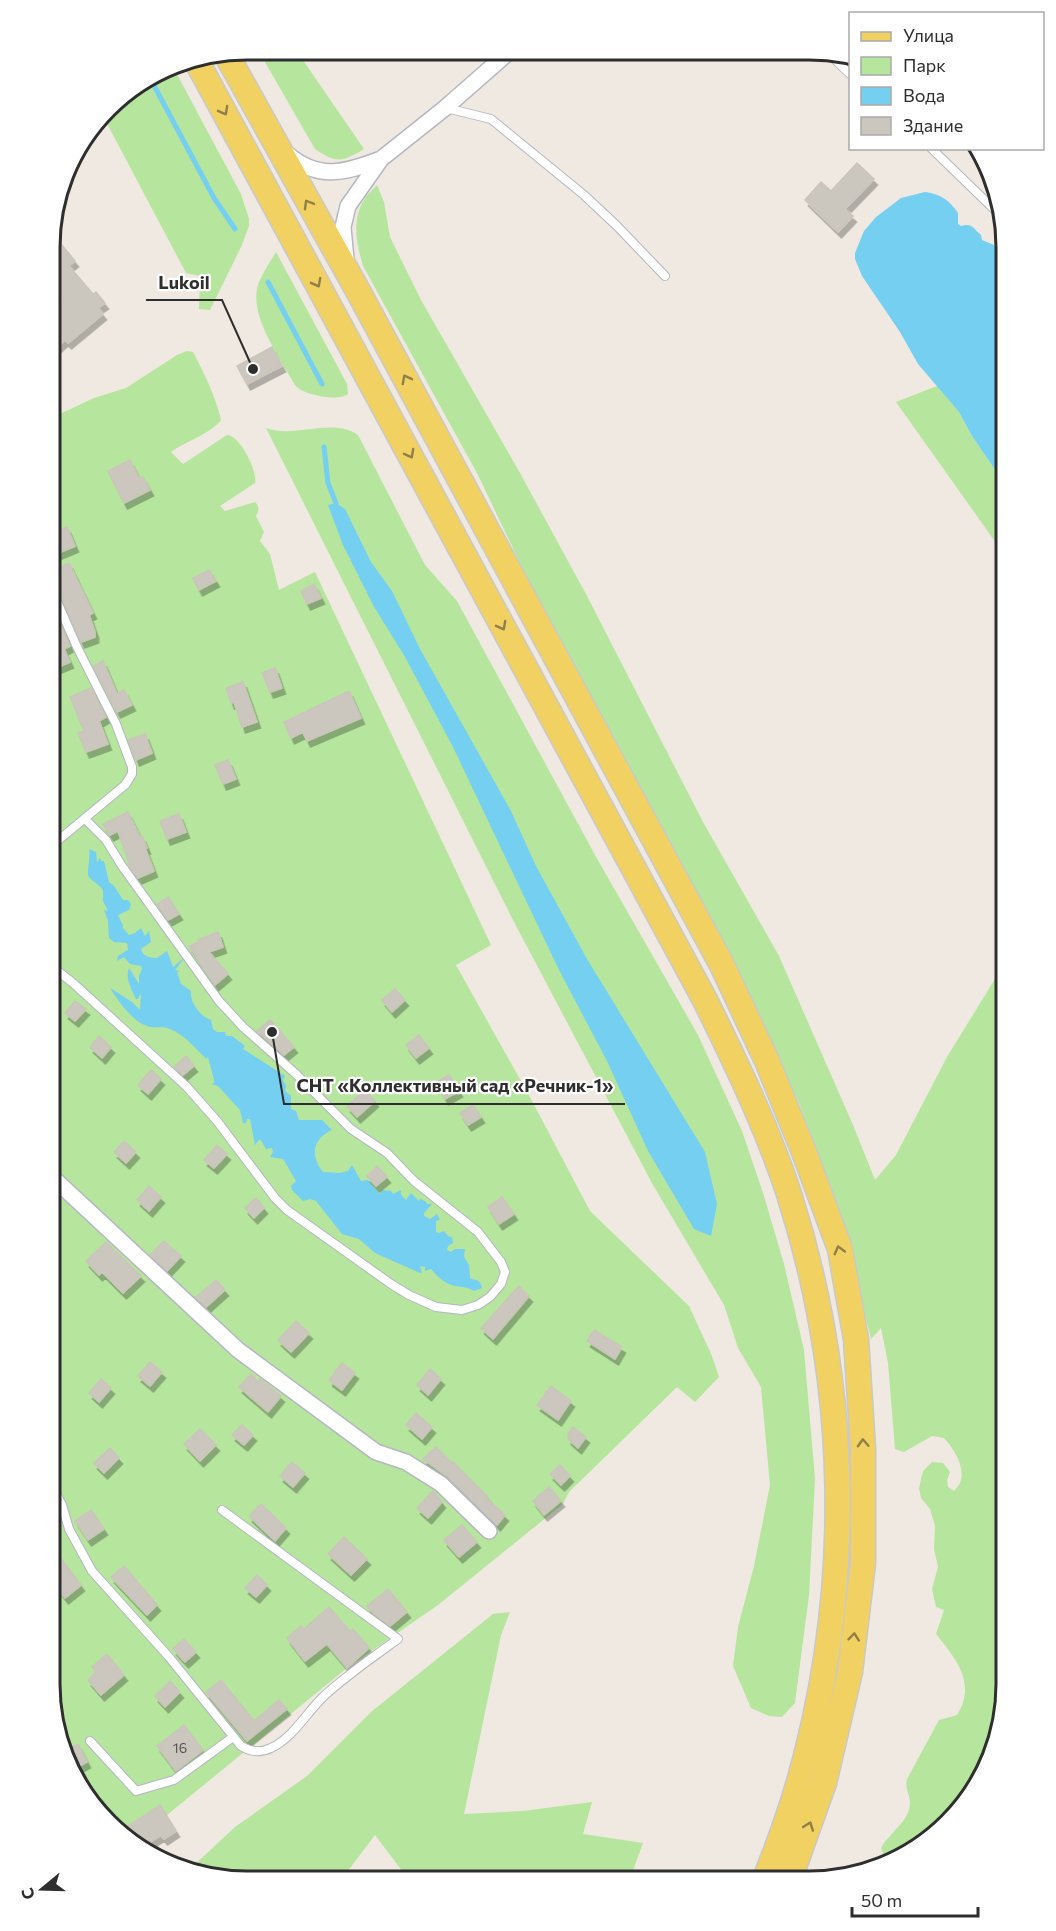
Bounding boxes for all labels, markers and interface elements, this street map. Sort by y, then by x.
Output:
legend [849,12,1044,150]
text: Улица [903,24,954,46]
text: Парк [903,54,946,76]
text: Вода [903,84,945,106]
one-way arrow [217,105,228,115]
text: Здание [903,114,963,136]
one-way arrow [304,199,316,210]
callout: Lukoil [146,264,222,300]
text: Lukoil [158,271,210,293]
one-way arrow [310,276,321,287]
one-way arrow [402,375,413,386]
one-way arrow [403,448,414,458]
one-way arrow [495,619,506,630]
callout: СНТ «Коллективный сад «Речник-1» [284,1068,625,1104]
text: СНТ «Коллективный сад «Речник-1» [297,1074,614,1096]
one-way arrow [834,1245,846,1256]
one-way arrow [856,1438,869,1447]
one-way arrow [847,1633,860,1642]
house number: 16 [173,1739,187,1756]
one-way arrow [801,1822,814,1832]
north arrow [12,1859,72,1919]
scale bar [852,1880,978,1918]
text: С [17,1886,38,1902]
text: 50 m [861,1889,902,1911]

